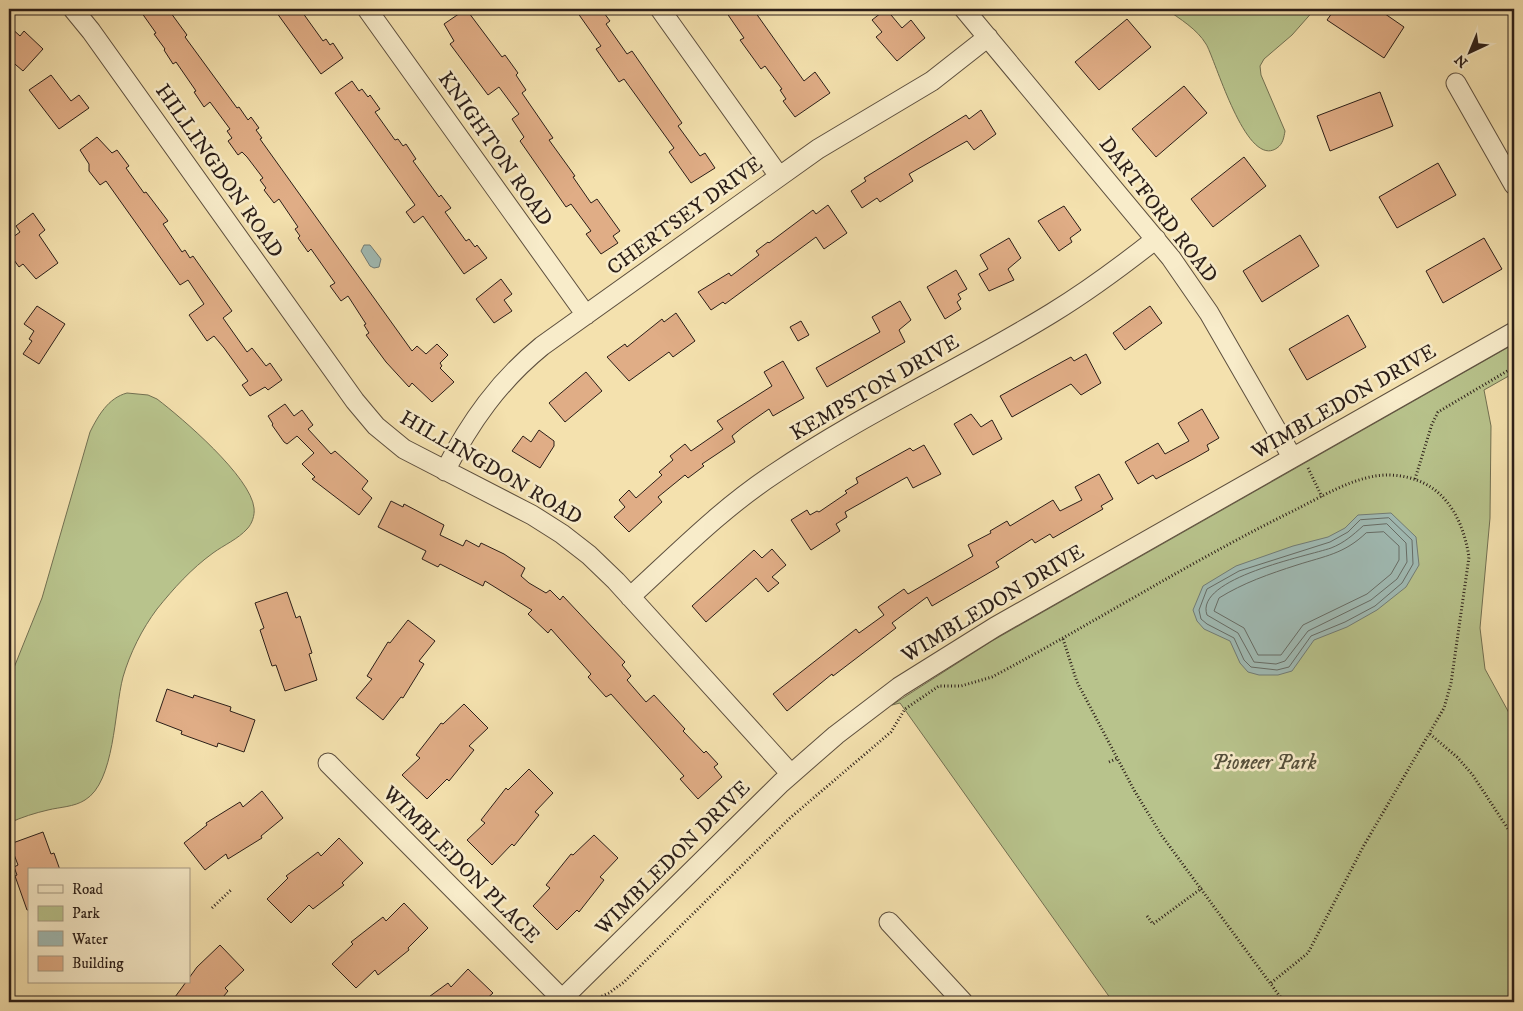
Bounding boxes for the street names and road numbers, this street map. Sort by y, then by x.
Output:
street label: KNIGHTON ROAD [432,67,558,231]
street label: HILLINGDON ROAD [149,79,289,263]
street label: DARTFORD ROAD [1093,132,1223,288]
street label: CHERTSEY DRIVE [602,151,768,281]
street label: KEMPSTON DRIVE [786,329,964,447]
street label: WIMBLEDON DRIVE [1246,339,1441,466]
street label: HILLINGDON ROAD [395,405,587,531]
street label: WIMBLEDON DRIVE [896,539,1089,669]
street label: WIMBLEDON DRIVE [589,775,756,942]
street label: WIMBLEDON PLACE [376,780,545,949]

